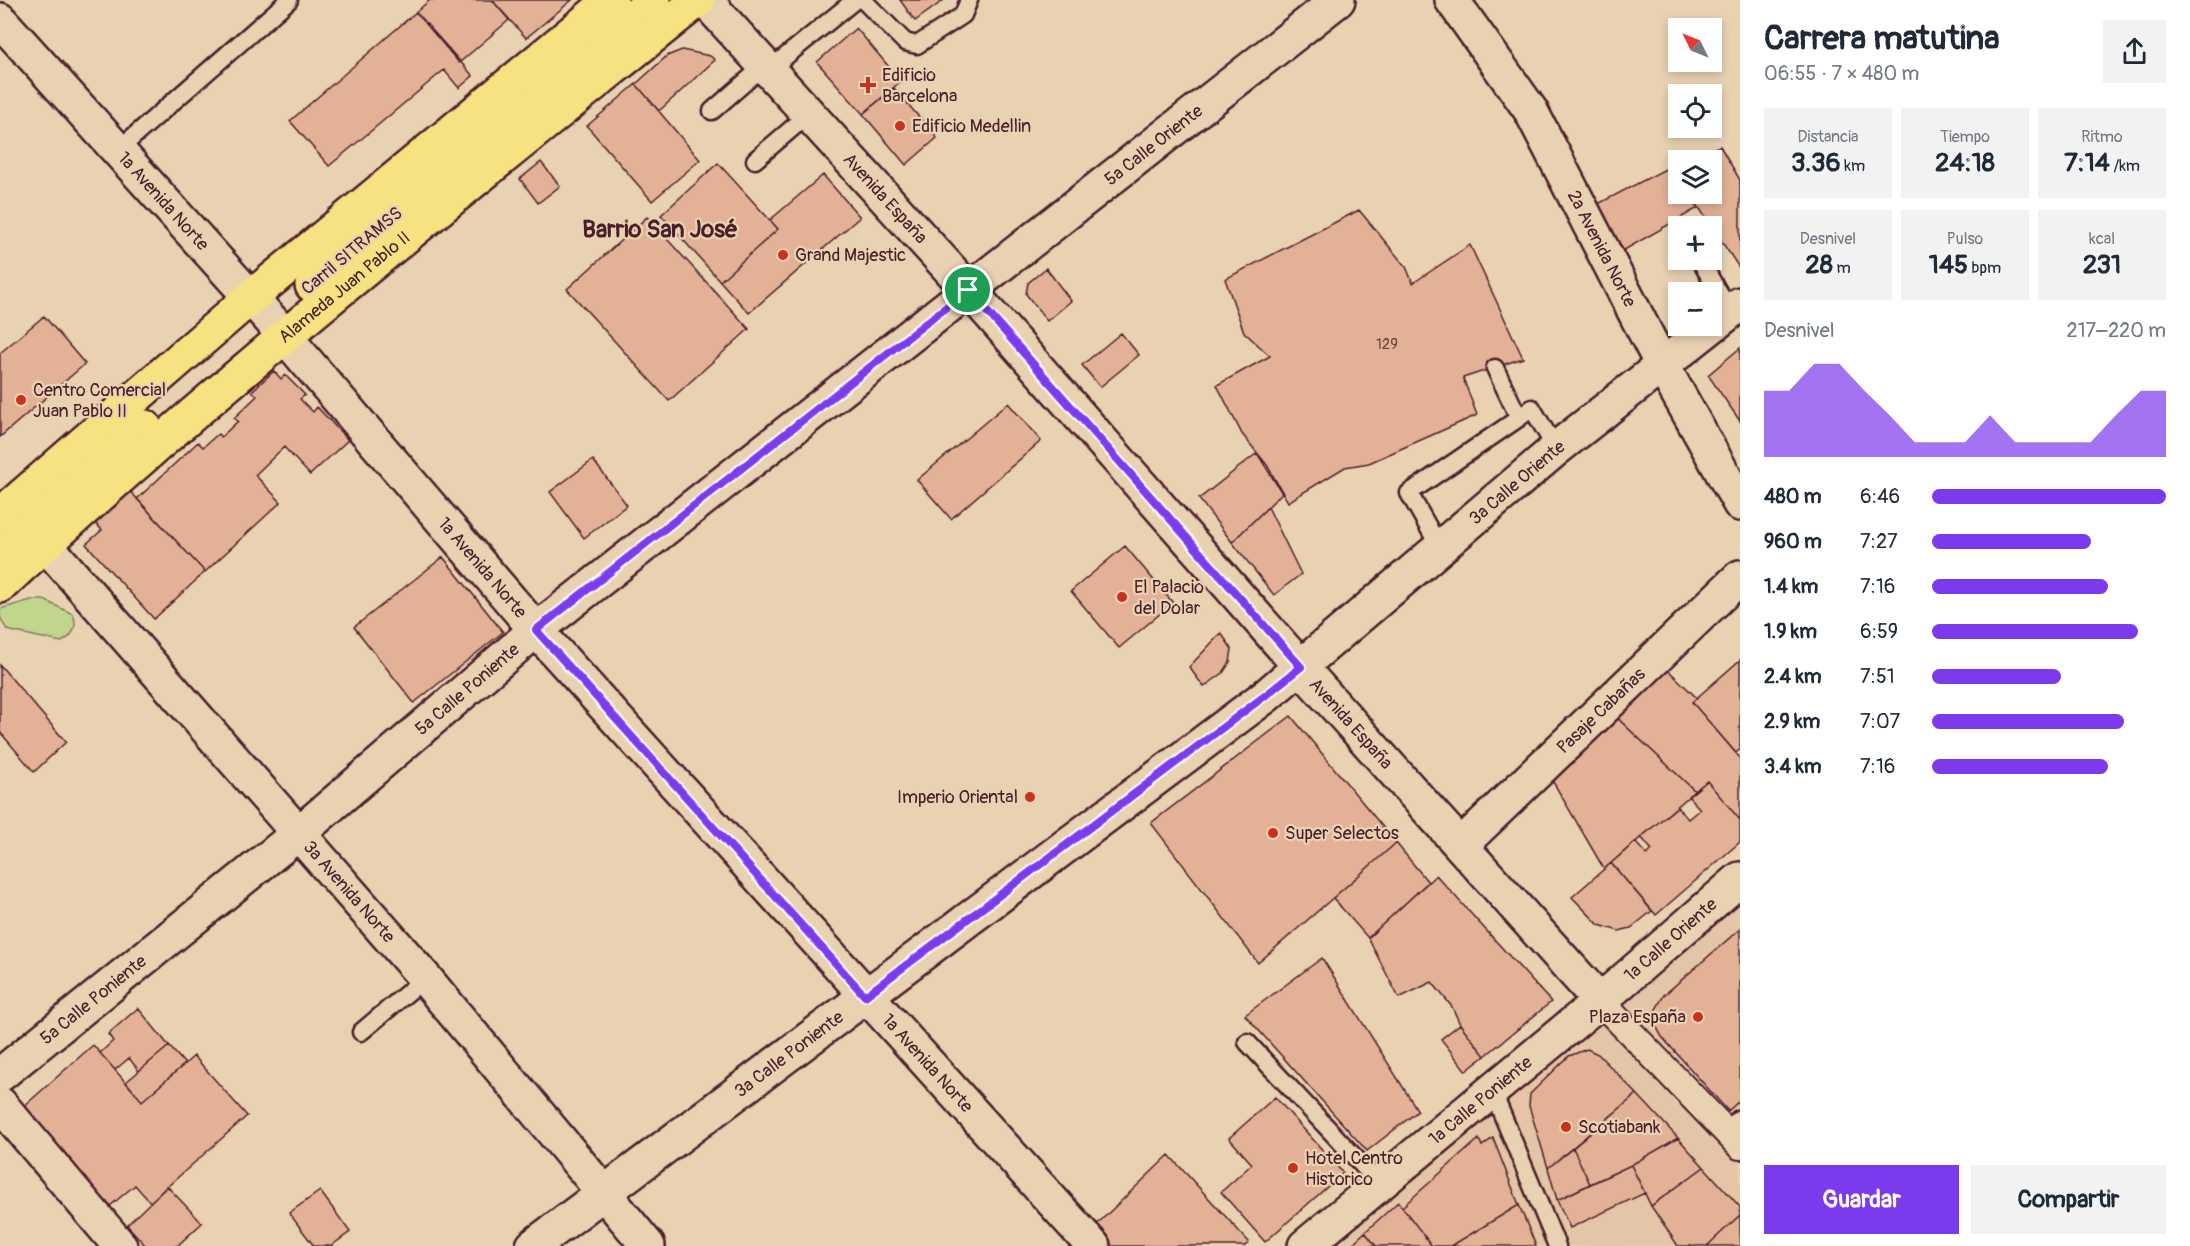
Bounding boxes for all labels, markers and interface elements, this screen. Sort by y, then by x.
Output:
north arrow [1668,18,1722,72]
map controls [1668,18,1722,336]
text: Carrera matutina [1764,18,2000,59]
button: share [2103,20,2166,83]
text: 06:55 · 7 × 480 m [1764,61,1919,86]
place label: Edificio Barcelona [882,64,957,108]
marker: Edificio Barcelona [859,76,877,94]
button: locate [1668,84,1722,138]
street label: 5a Calle Oriente [1100,99,1207,191]
place label: Edificio Medellin [912,115,1031,138]
marker: Edificio Medellin [893,119,907,133]
text: Distancia [1798,127,1858,147]
text: Tiempo [1940,127,1990,147]
text: Ritmo [2081,127,2123,147]
street label: 1a Avenida Norte [113,147,214,255]
text: 3.36 [1791,147,1841,179]
text: 24:18 [1935,147,1995,179]
text: 7:14 [2064,147,2110,179]
street label: Avenida España [838,148,933,248]
button: layers [1668,150,1722,204]
text: km [1841,156,1865,176]
text: /km [2110,156,2140,176]
street label: 2a Avenida Norte [1562,186,1642,311]
street label: Carril SITRAMSS [297,202,407,300]
district label: Barrio San José [582,215,738,244]
button: + [1668,216,1722,270]
street label: Alameda Juan Pablo II [274,226,415,348]
text: Desnivel [1800,229,1856,249]
text: Pulso [1947,229,1983,249]
text: kcal [2089,229,2115,249]
place label: Grand Majestic [795,244,906,267]
marker: Grand Majestic [776,248,790,262]
text: 28 [1805,249,1833,281]
text: 145 [1929,249,1968,281]
text: 231 [2083,249,2121,281]
text: m [1833,258,1851,278]
text: bpm [1968,258,2001,278]
pin [942,264,993,315]
icon: arrive [951,273,984,306]
button: − [1668,282,1722,336]
text: Desnivel [1764,318,1834,343]
text: 217–220 m [2067,318,2166,343]
house number: 129 [1376,335,1398,354]
place label: Centro Comercial Juan Pablo II [33,379,166,423]
marker: Centro Comercial Juan Pablo II [14,393,28,407]
street label: 3a Calle Oriente [1464,435,1570,530]
text: 480 m [1764,484,1821,509]
text: 6:46 [1860,484,1900,509]
street label: 1a Avenida Norte [433,512,532,623]
text: 960 m [1764,529,1822,554]
text: 7:27 [1860,529,1898,554]
text: 1.4 km [1764,574,1818,599]
text: 7:16 [1860,574,1895,599]
place label: El Palacio del Dolar [1134,576,1204,620]
marker: El Palacio del Dolar [1115,590,1129,604]
text: 1.9 km [1764,619,1817,644]
text: 6:59 [1860,619,1898,644]
street label: 5a Calle Poniente [410,638,524,740]
street label: Pasaje Cabañas [1552,663,1650,759]
text: 2.4 km [1764,664,1822,689]
text: 7:51 [1860,664,1895,689]
street label: Avenida España [1304,673,1398,774]
text: 2.9 km [1764,709,1820,734]
text: 7:07 [1860,709,1900,734]
text: 3.4 km [1764,754,1822,779]
text: 7:16 [1860,754,1895,779]
place label: Imperio Oriental [897,786,1018,809]
marker: Imperio Oriental [1023,790,1037,804]
place label: Super Selectos [1285,822,1399,845]
marker: Super Selectos [1266,826,1280,840]
street label: 3a Avenida Norte [298,836,400,948]
street label: 1a Calle Oriente [1619,893,1722,986]
street label: 5a Calle Poniente [35,949,151,1049]
street label: 3a Calle Poniente [730,1005,848,1102]
place label: Plaza España [1589,1006,1686,1029]
street label: 1a Avenida Norte [877,1009,978,1117]
marker: Plaza España [1691,1010,1705,1024]
street label: 1a Calle Poniente [1424,1051,1537,1150]
place label: Scotiabank [1578,1116,1661,1139]
marker: Scotiabank [1559,1120,1573,1134]
place label: Hotel Centro Historico [1305,1147,1403,1191]
marker: Hotel Centro Historico [1286,1161,1300,1175]
button: Guardar [1764,1165,1959,1234]
button: Compartir [1971,1165,2166,1234]

